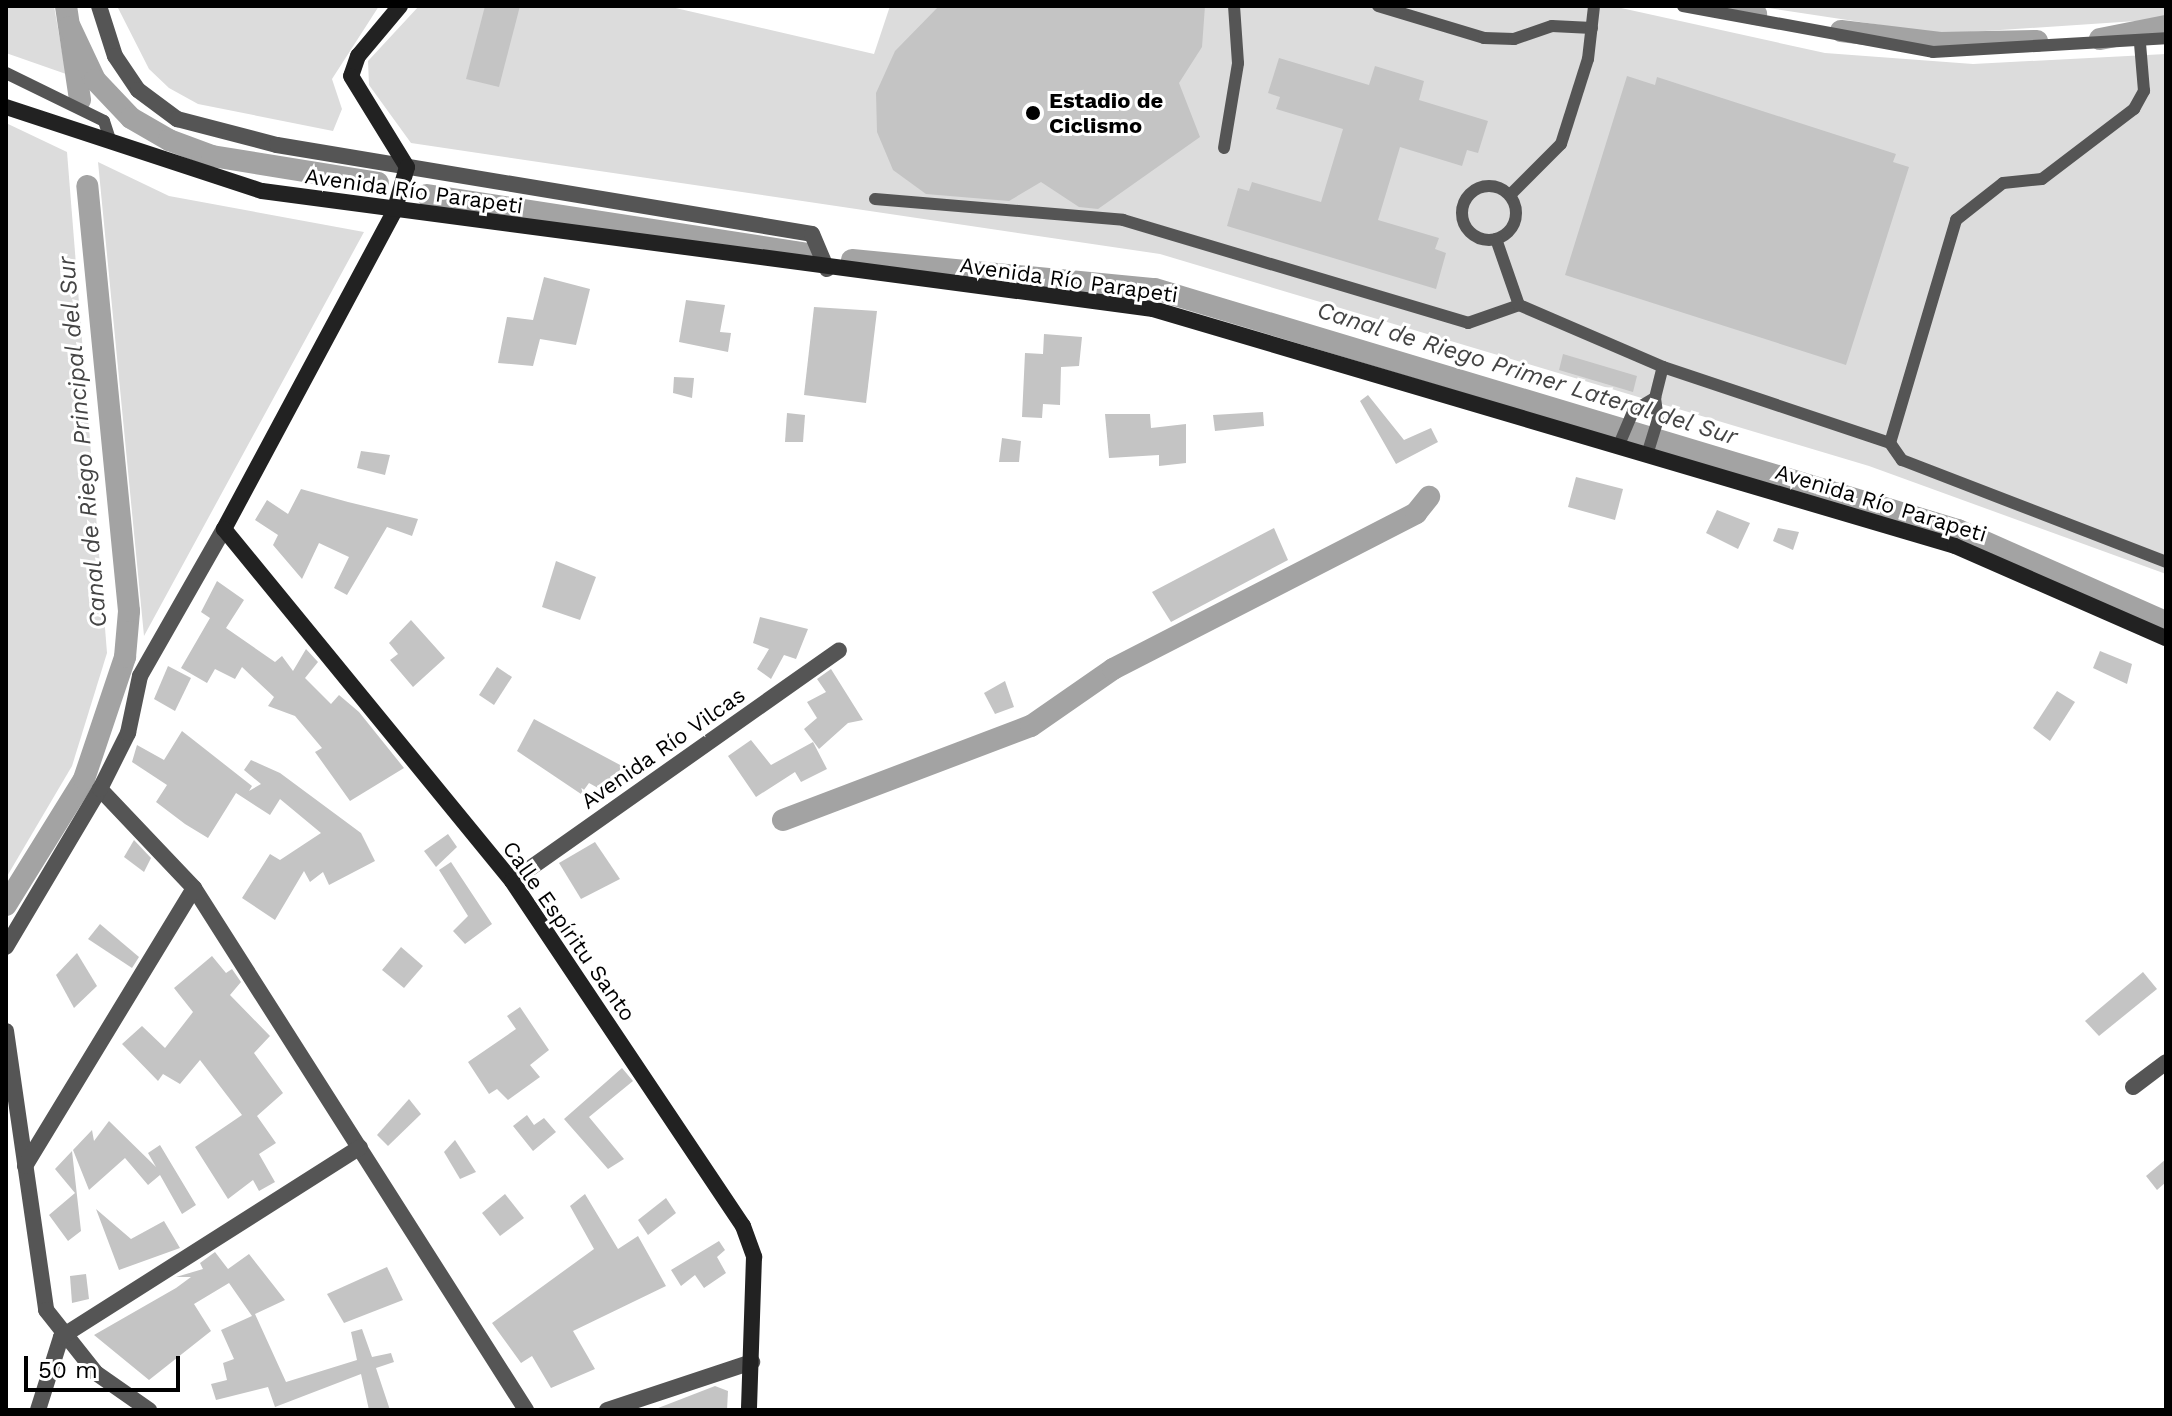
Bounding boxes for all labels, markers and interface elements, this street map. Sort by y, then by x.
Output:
place label: Estadio de Ciclismo [1049,87,1163,138]
marker: Estadio de Ciclismo [1024,104,1042,122]
street label: Avenida Río Parapeti [303,163,525,219]
street label: Avenida Río Parapeti [958,252,1180,308]
water label: Canal de Riego Principal del Sur [52,254,114,630]
water label: Canal de Riego Primer Lateral del Sur [1312,296,1742,452]
street label: Avenida Río Parapeti [1772,458,1990,548]
street label: Avenida Río Vilcas [575,681,751,815]
street label: Calle Espíritu Santo [497,836,641,1026]
scale bar [28,1340,184,1390]
text: 50 m [38,1356,98,1384]

